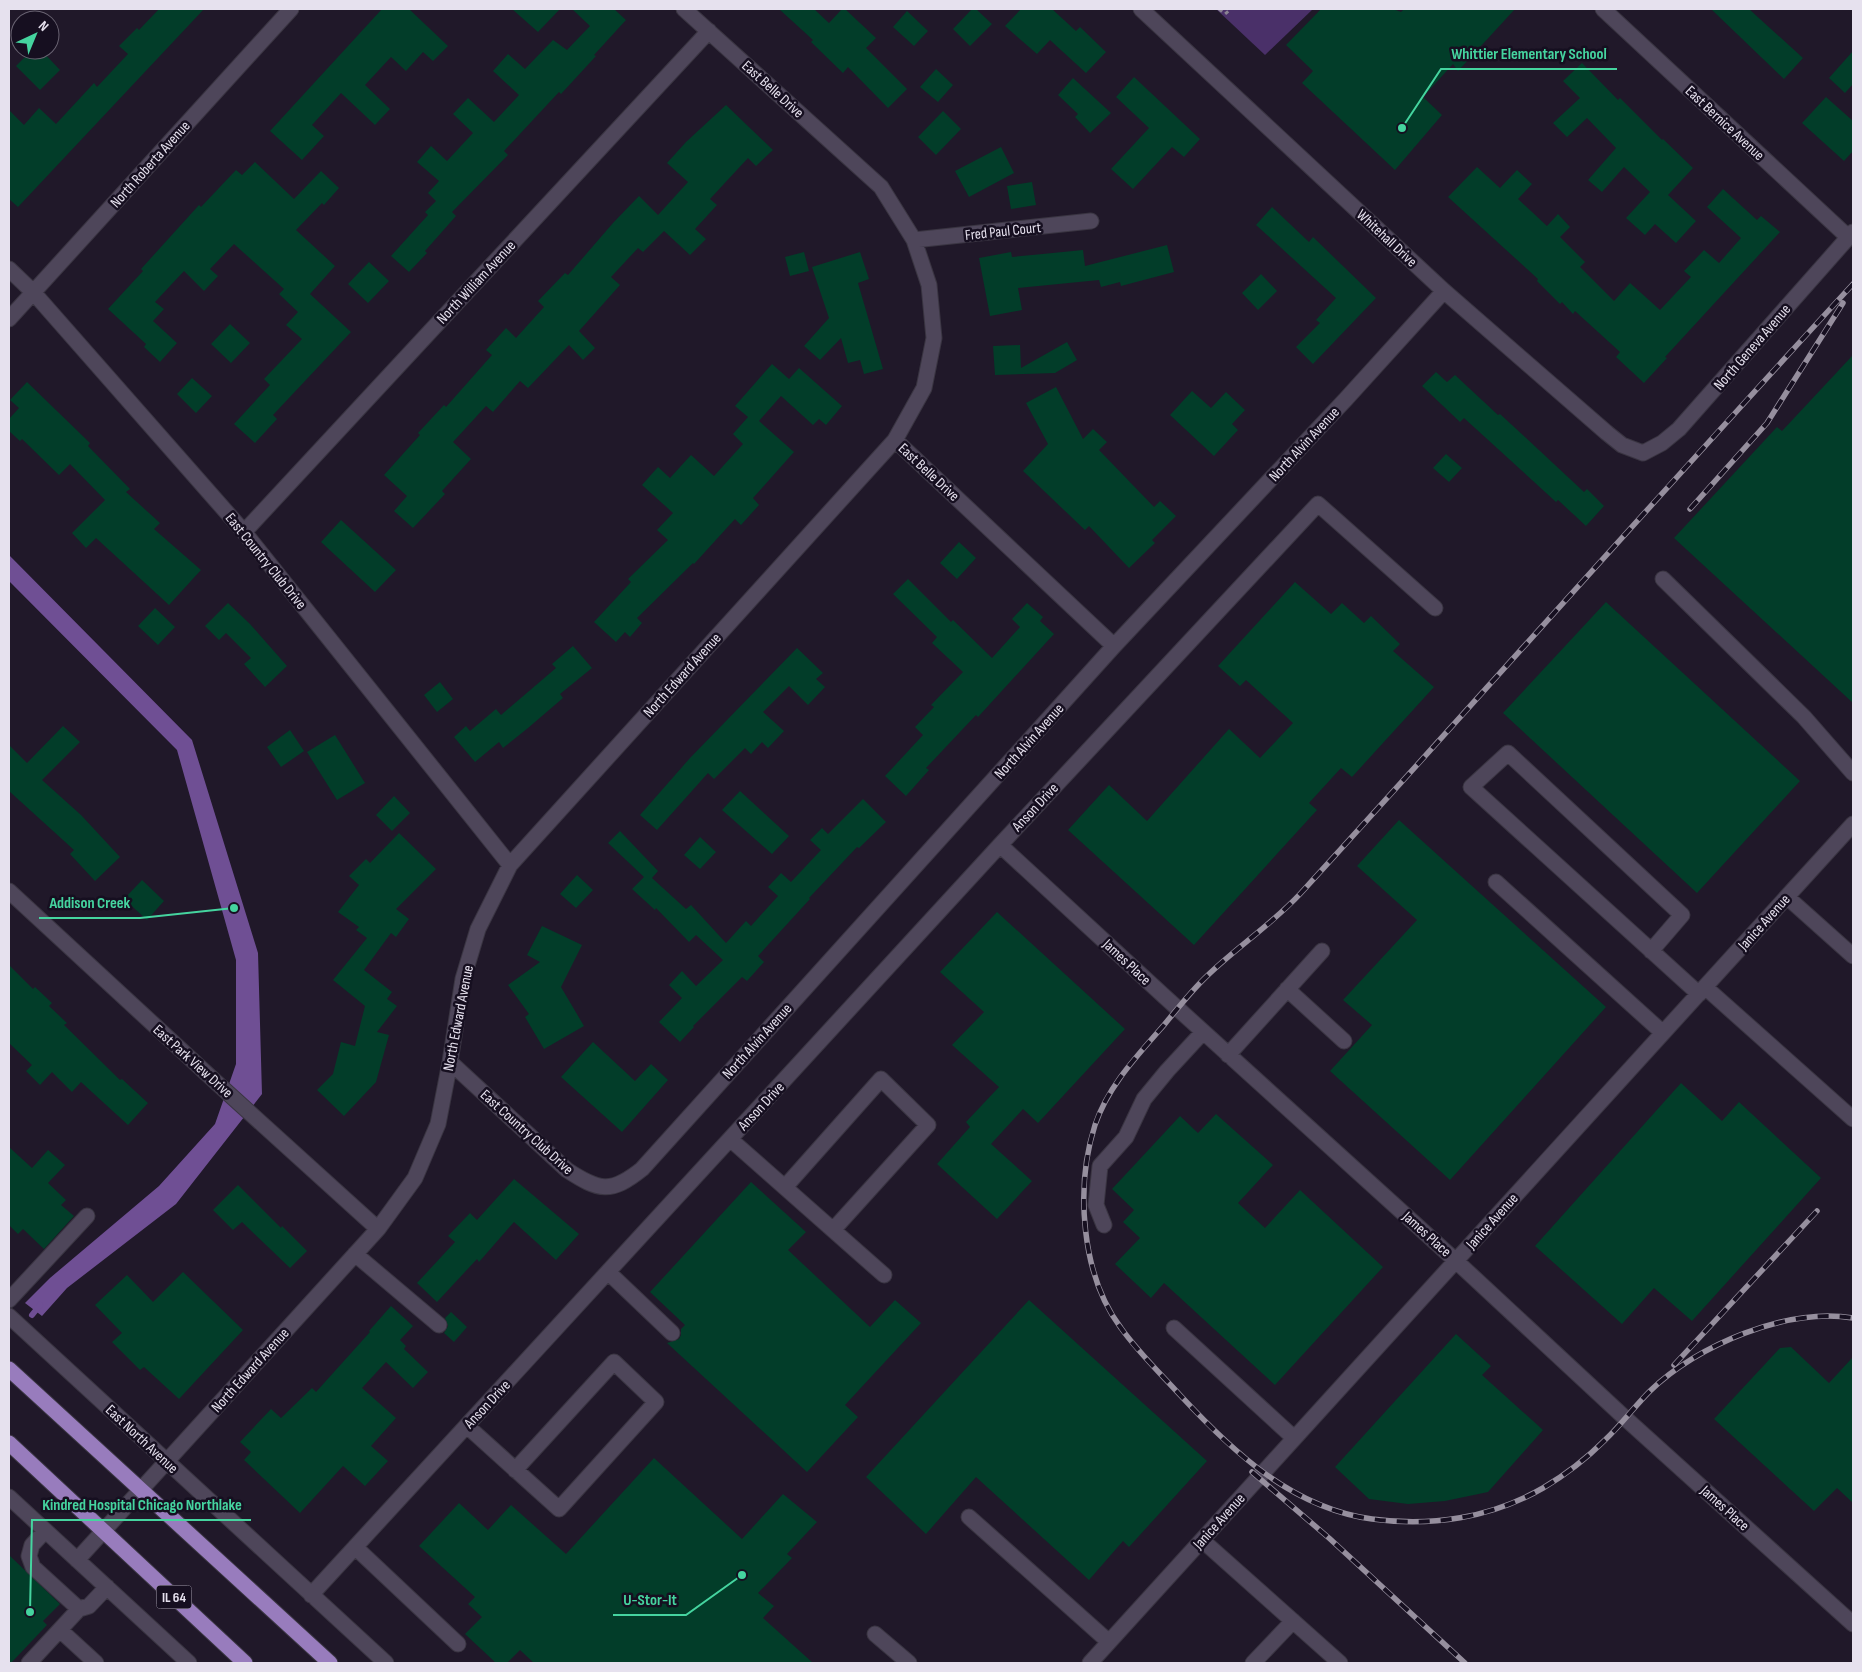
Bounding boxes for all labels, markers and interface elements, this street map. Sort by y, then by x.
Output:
north arrow [10,10,60,60]
text: N [35,17,52,35]
callout: Whittier Elementary School [1441,38,1617,69]
text: Whittier Elementary School [1451,45,1607,64]
street label: East Belle Drive [738,57,808,122]
street label: East Bernice Avenue [1681,82,1768,165]
street label: North Roberta Avenue [106,117,195,212]
street label: Whitehall Drive [1352,206,1421,271]
street label: Fred Paul Court [964,218,1042,245]
street label: North William Avenue [433,237,520,328]
street label: North Geneva Avenue [1710,300,1795,394]
street label: North Alvin Avenue [1265,403,1344,486]
street label: East Belle Drive [894,439,963,506]
street label: East Country Club Drive [221,509,310,613]
street label: North Edward Avenue [639,629,725,722]
street label: North Alvin Avenue [990,700,1068,783]
street label: Anson Drive [1007,779,1063,836]
callout: Addison Creek [39,887,140,918]
street label: Janice Avenue [1734,890,1795,955]
text: Addison Creek [49,894,131,913]
street label: James Place [1098,935,1155,989]
street label: North Edward Avenue [439,964,478,1073]
street label: North Alvin Avenue [718,1000,796,1083]
street label: East Park View Drive [149,1021,237,1102]
street label: Anson Drive [733,1078,789,1135]
street label: East Country Club Drive [476,1086,577,1179]
street label: Janice Avenue [1462,1189,1523,1254]
street label: James Place [1398,1207,1455,1261]
street label: North Edward Avenue [207,1324,293,1417]
street label: Anson Drive [459,1376,515,1433]
street label: East North Avenue [101,1401,182,1478]
street label: James Place [1696,1481,1753,1535]
callout: Kindred Hospital Chicago Northlake [32,1489,251,1520]
street label: Janice Avenue [1189,1489,1250,1554]
text: Kindred Hospital Chicago Northlake [42,1496,242,1515]
callout: U-Stor-It [613,1584,686,1615]
road number: IL 64 [156,1585,192,1608]
text: U-Stor-It [623,1591,677,1610]

